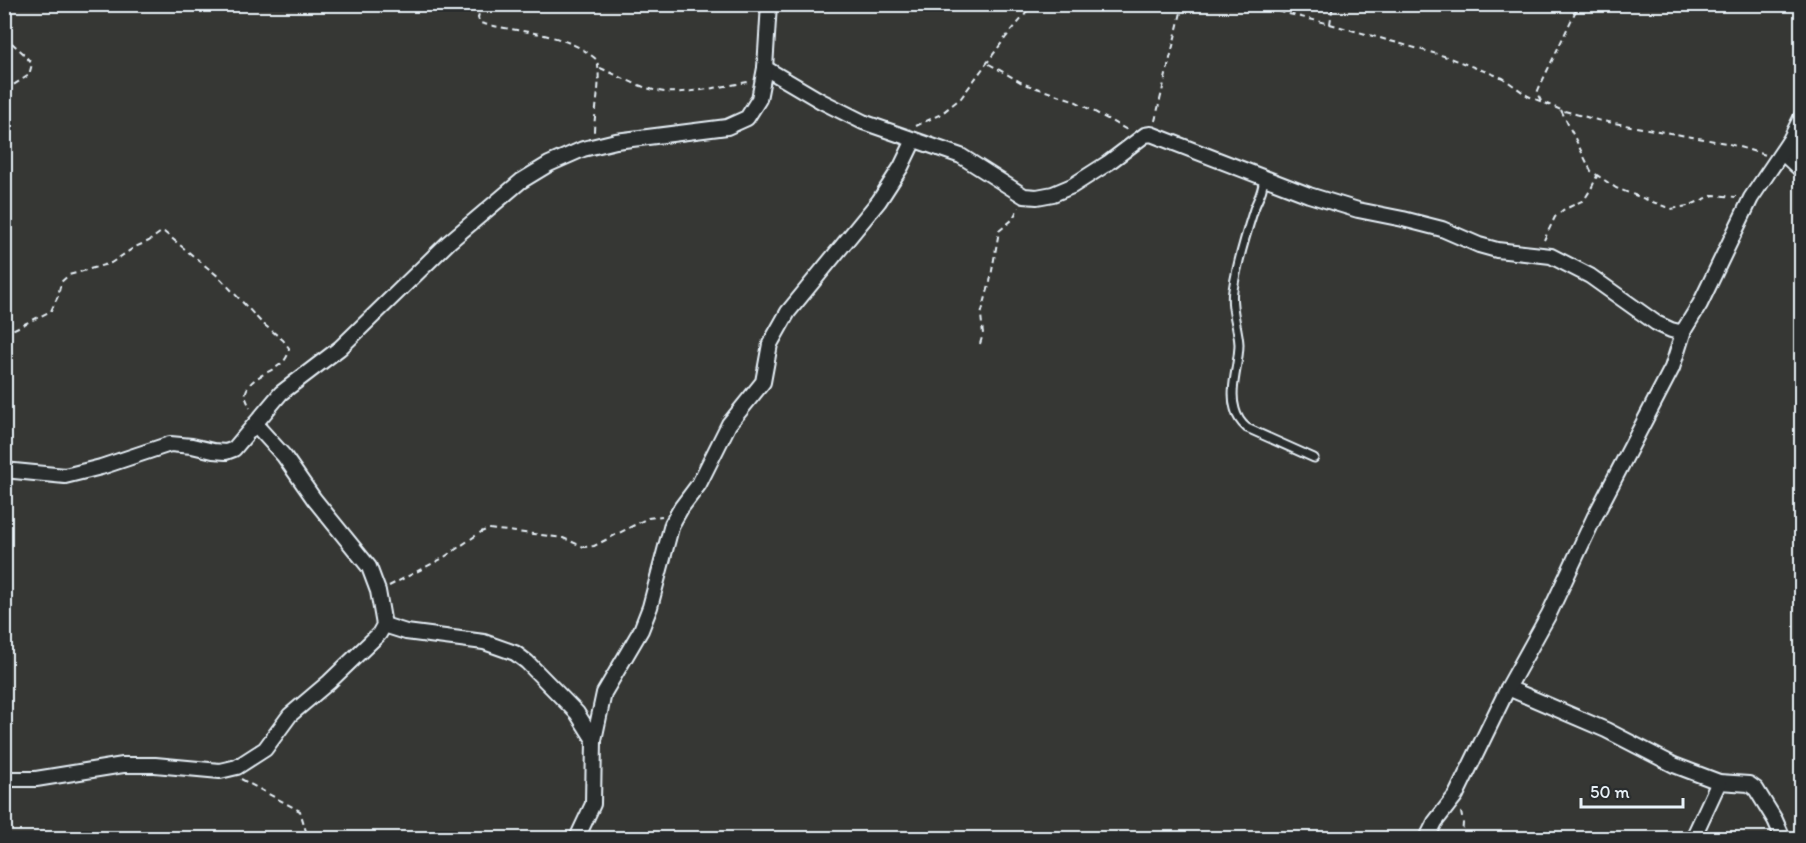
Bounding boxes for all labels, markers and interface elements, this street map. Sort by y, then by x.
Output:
scale bar [1581,771,1683,809]
text: 50 m [1590,781,1630,803]

